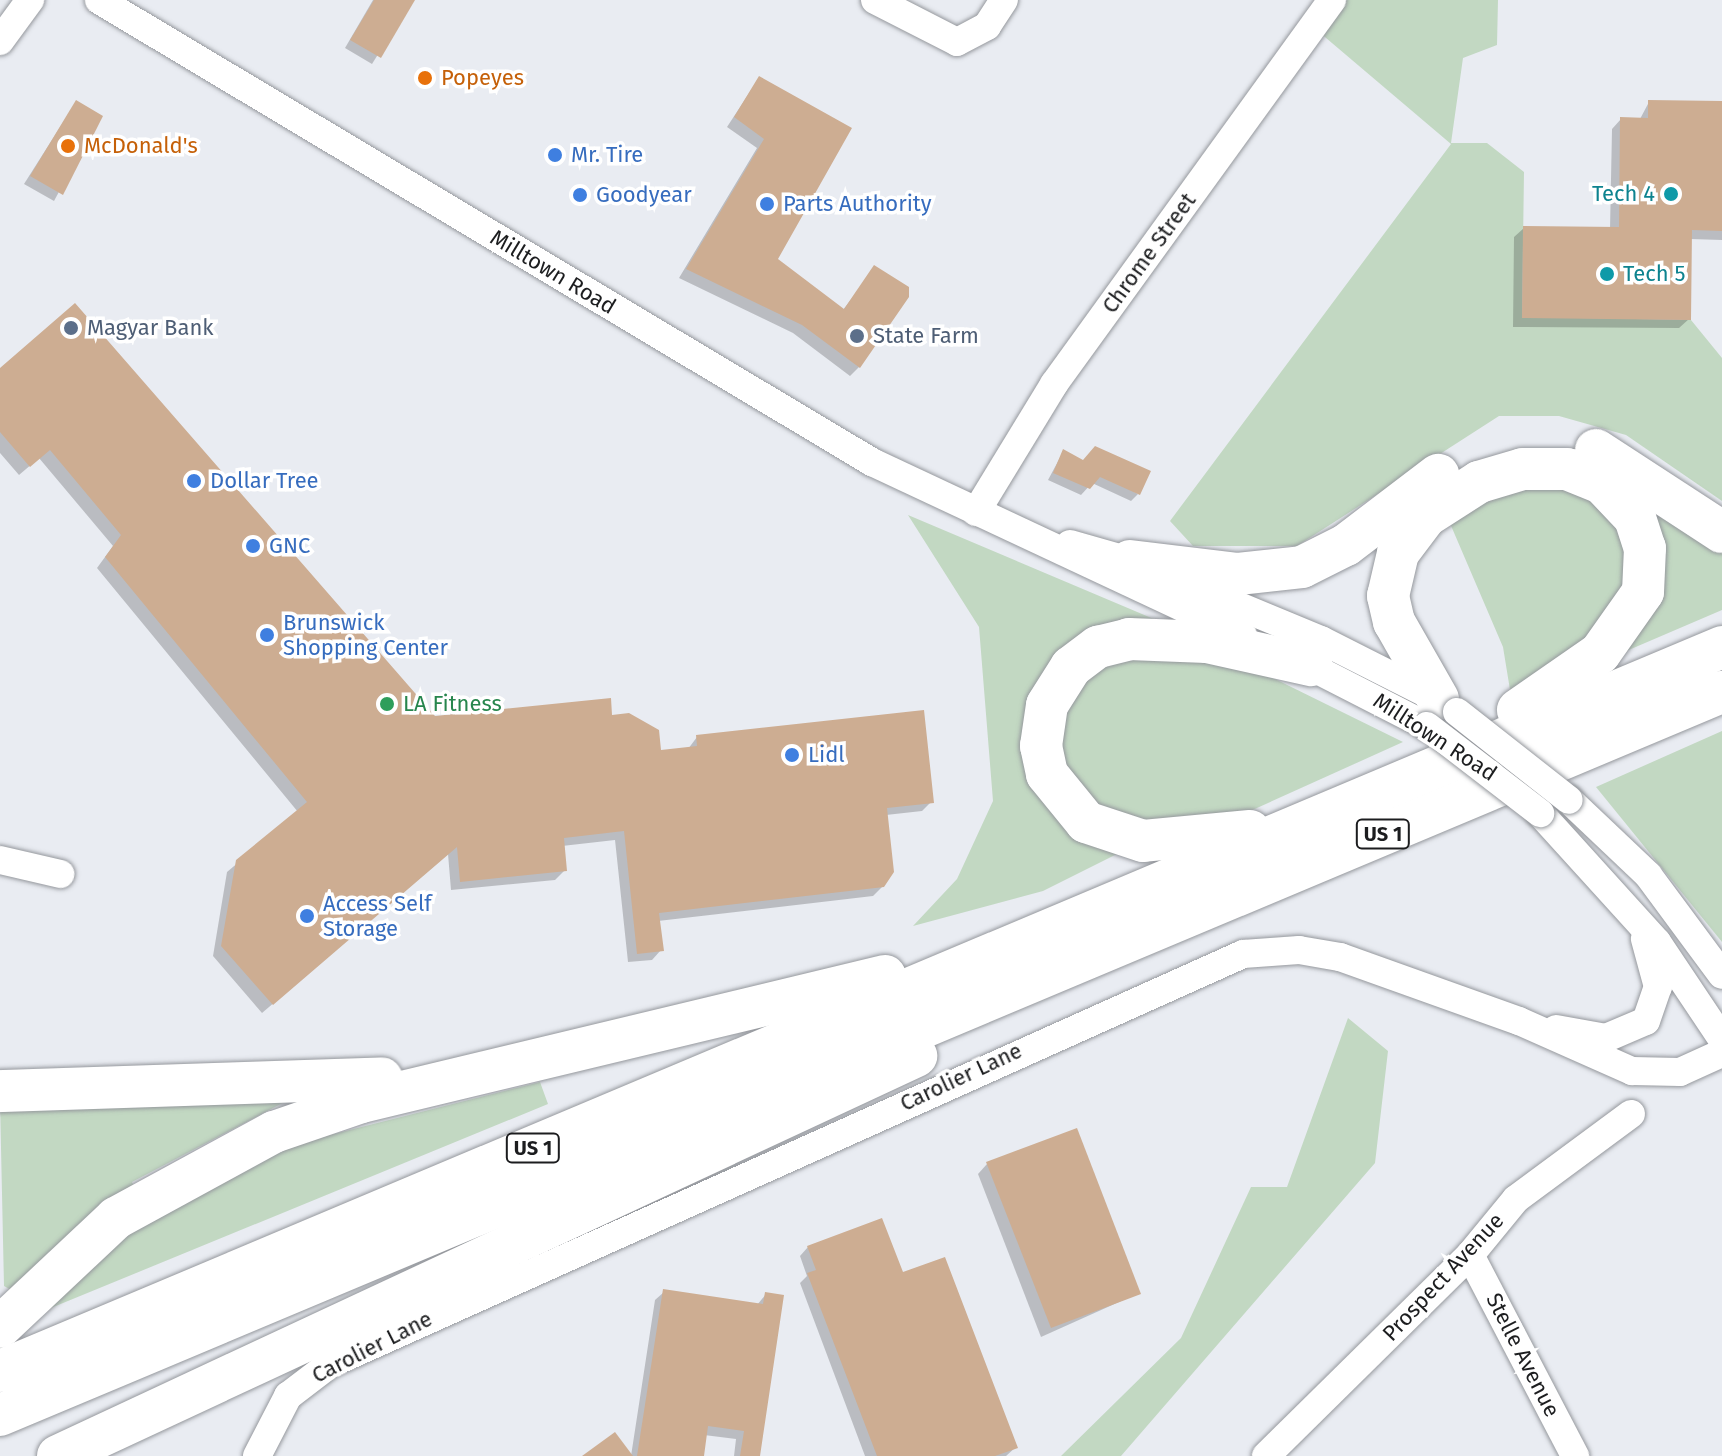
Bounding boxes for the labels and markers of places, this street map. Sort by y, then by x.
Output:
place label: Popeyes [441,65,524,91]
marker: Popeyes [416,69,434,87]
place label: McDonald's [84,133,198,159]
marker: McDonald's [59,137,77,155]
place label: Mr. Tire [571,142,643,168]
marker: Mr. Tire [546,146,564,164]
place label: Tech 4 [1592,181,1655,207]
place label: Goodyear [596,182,692,208]
marker: Tech 4 [1662,185,1680,203]
marker: Goodyear [571,186,589,204]
place label: Parts Authority [783,191,932,217]
marker: Parts Authority [758,195,776,213]
place label: Tech 5 [1623,261,1685,287]
marker: Tech 5 [1598,265,1616,283]
place label: Magyar Bank [87,315,214,341]
marker: Magyar Bank [62,319,80,337]
place label: State Farm [873,323,979,349]
marker: State Farm [848,327,866,345]
place label: Dollar Tree [210,468,319,494]
marker: Dollar Tree [185,472,203,490]
place label: GNC [269,533,310,559]
marker: GNC [244,537,262,555]
place label: Brunswick Shopping Center [283,609,448,660]
marker: Brunswick Shopping Center [258,626,276,644]
place label: LA Fitness [403,691,502,717]
marker: LA Fitness [378,695,396,713]
place label: Lidl [808,742,845,768]
marker: Lidl [783,746,801,764]
place label: Access Self Storage [323,890,432,942]
marker: Access Self Storage [298,907,316,925]

